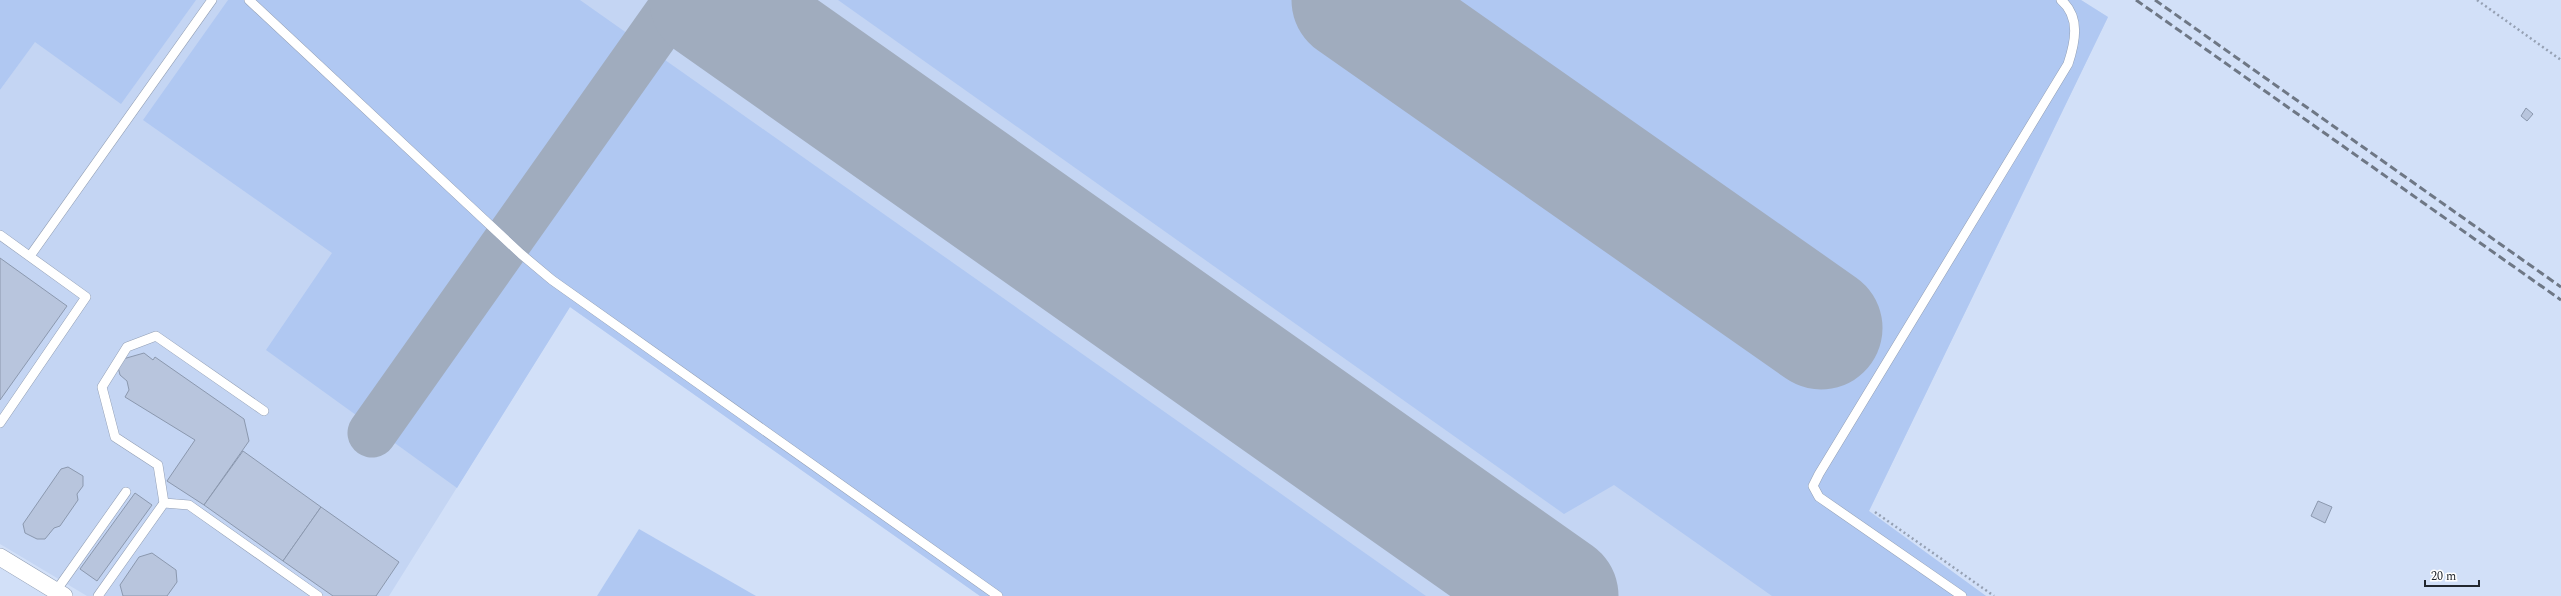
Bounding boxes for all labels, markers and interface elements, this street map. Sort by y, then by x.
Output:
scale bar [2425,562,2479,588]
text: 20 m [2431,567,2456,586]

